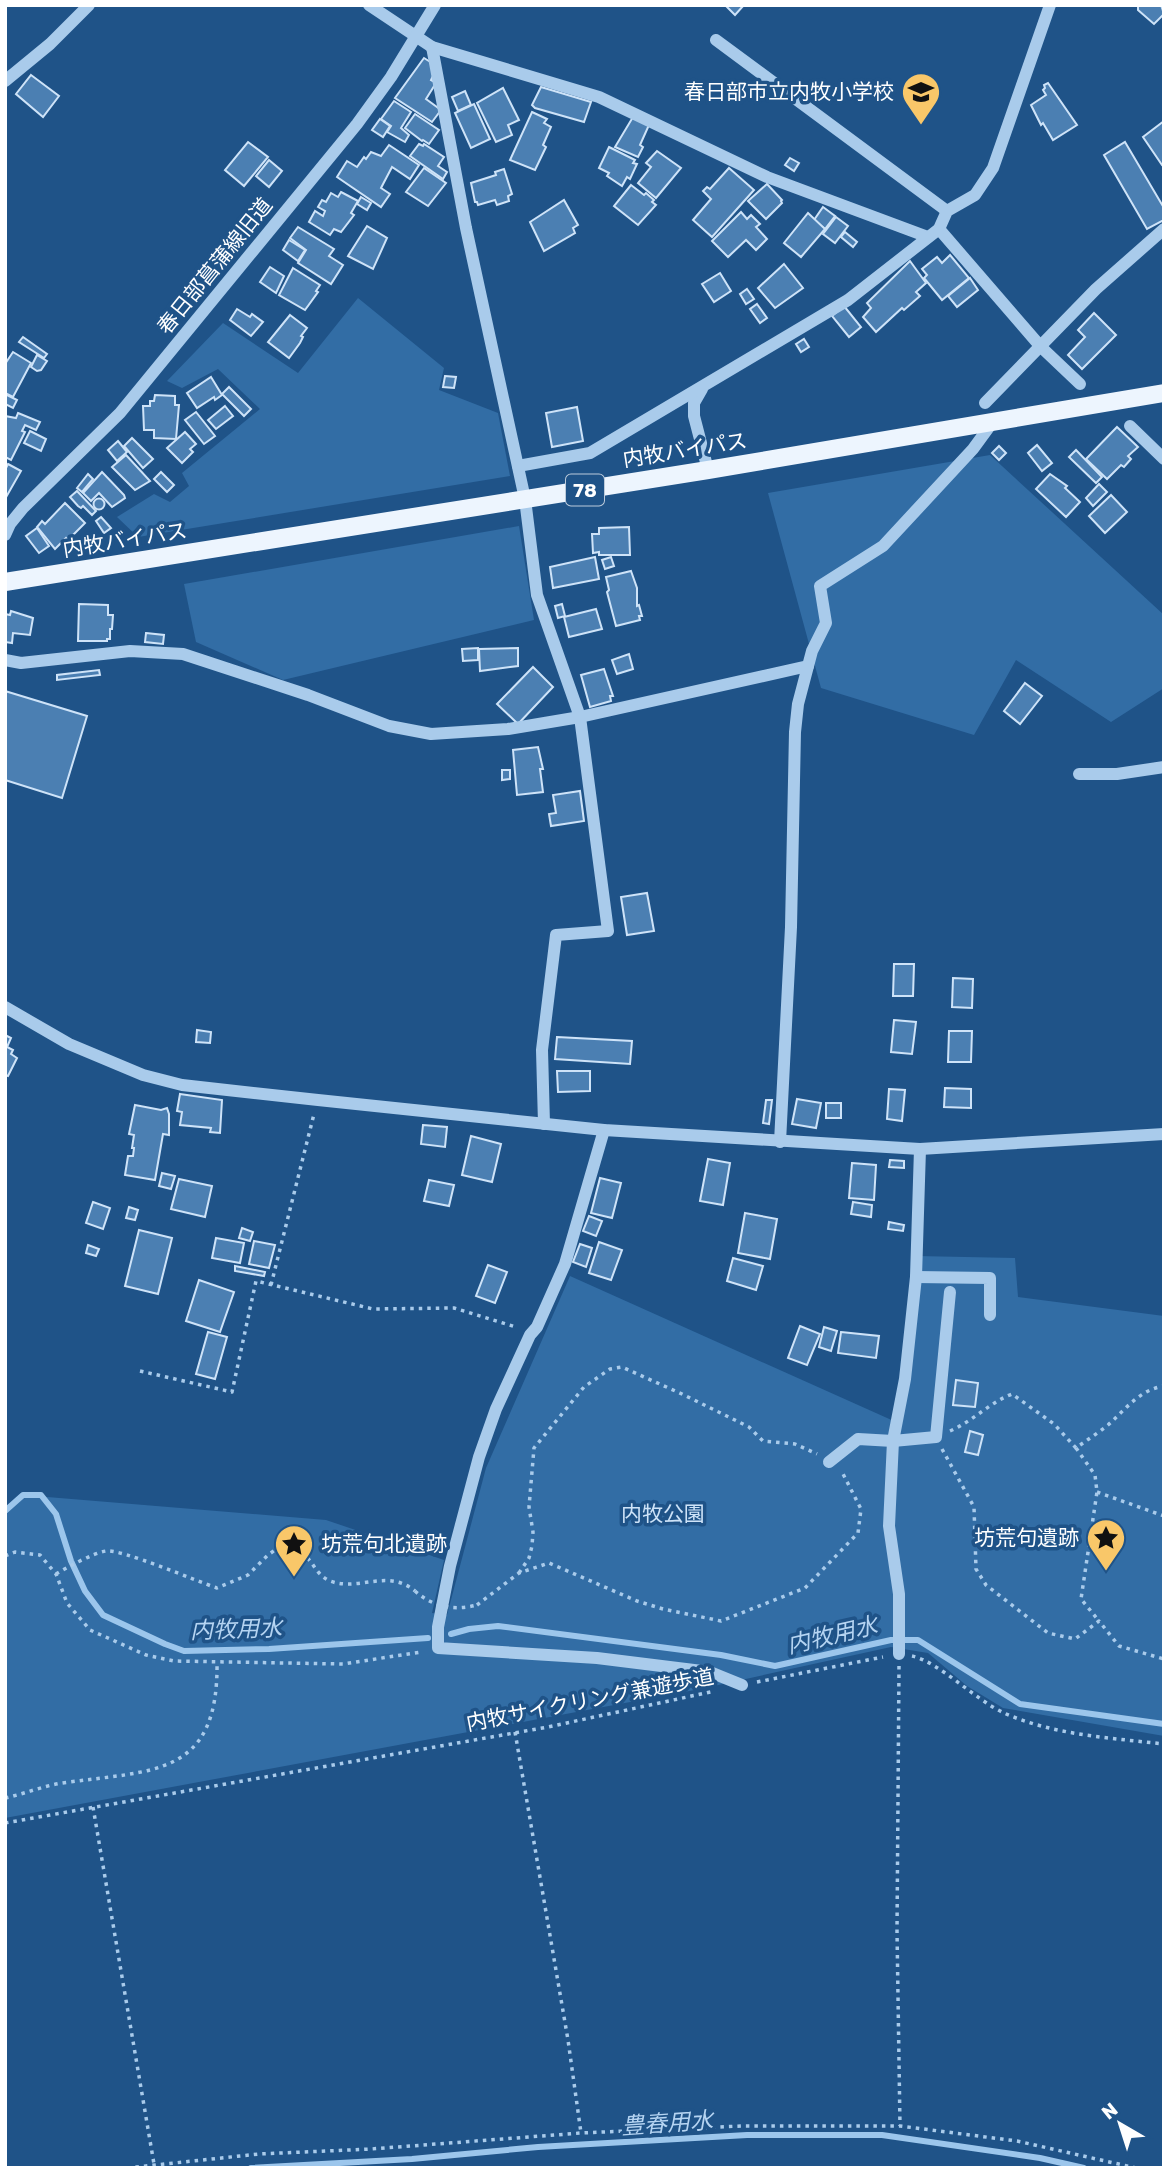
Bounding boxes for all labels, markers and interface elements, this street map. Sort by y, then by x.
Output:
school or university icon: 春日部市立内牧小学校 [900,71,942,126]
place label: 春日部市立内牧小学校 [684,79,894,104]
street label: 春日部菖蒲線旧道 [152,193,277,339]
street label: 内牧バイパス [621,427,749,472]
road number: 78 [566,475,604,505]
street label: 内牧バイパス [61,517,189,562]
park label: 内牧公園 [621,1501,705,1526]
place icon: 坊荒句遺跡 [1085,1517,1127,1572]
place icon: 坊荒句北遺跡 [273,1523,315,1578]
place label: 坊荒句遺跡 [974,1525,1079,1550]
place label: 坊荒句北遺跡 [321,1531,447,1556]
water label: 内牧用水 [784,1610,883,1659]
water label: 内牧用水 [190,1613,285,1645]
street label: 内牧サイクリング兼遊歩道 [464,1663,716,1736]
north arrow [1085,2089,1155,2159]
text: N [1097,2098,1122,2124]
water label: 豊春用水 [620,2106,717,2140]

